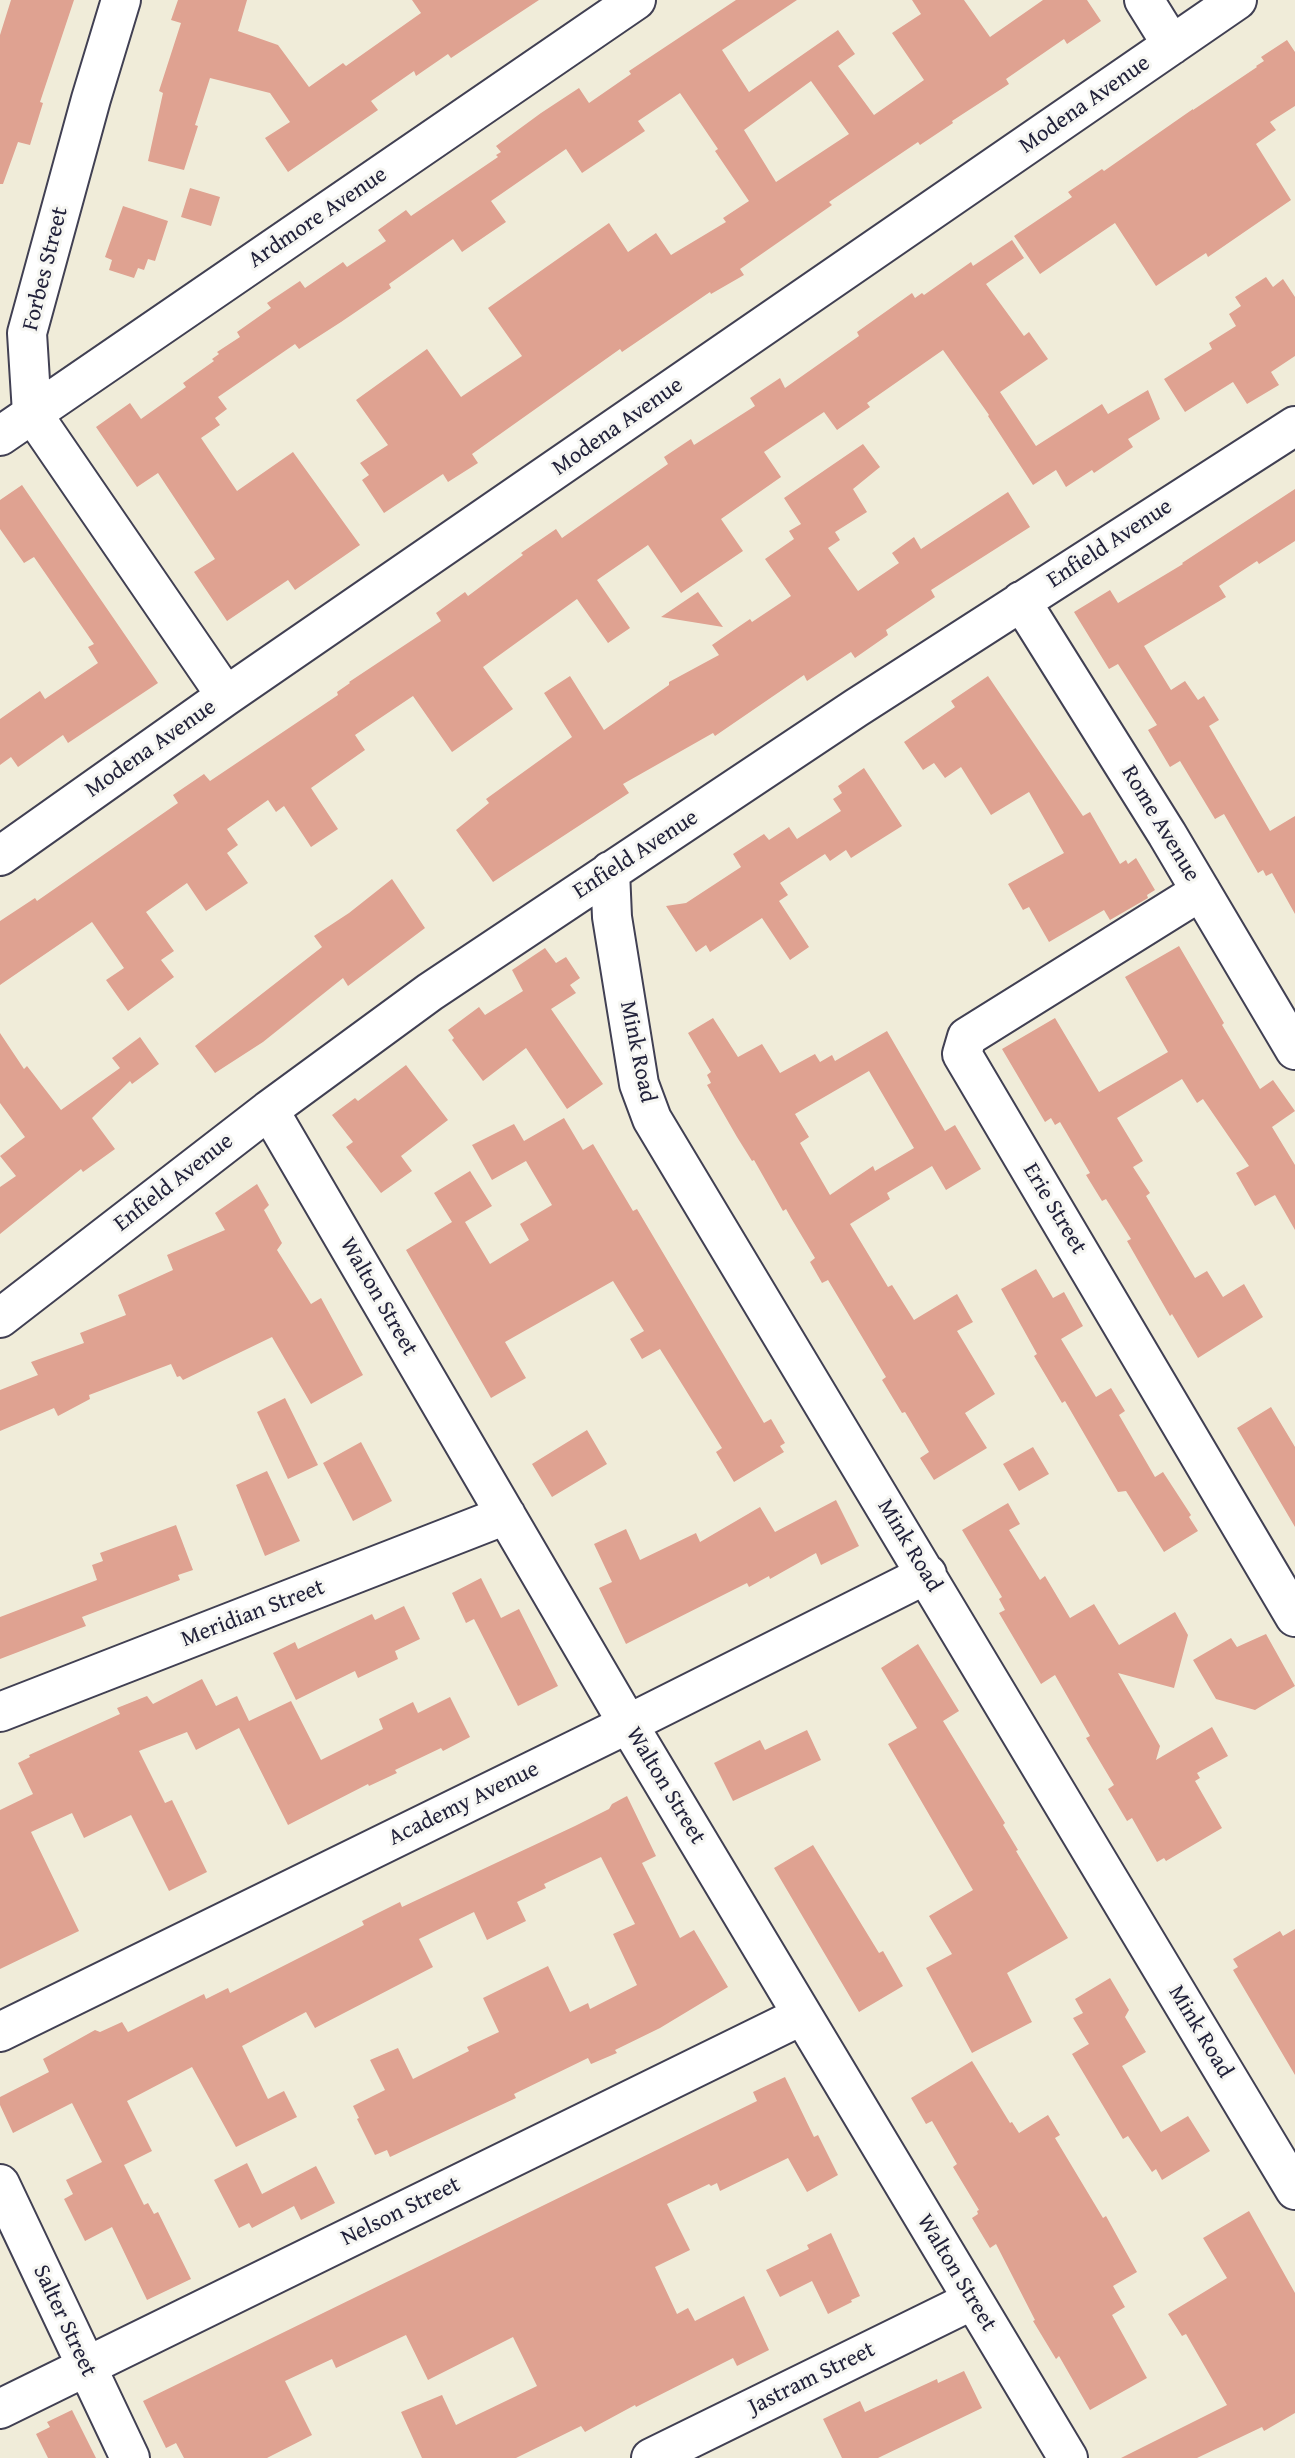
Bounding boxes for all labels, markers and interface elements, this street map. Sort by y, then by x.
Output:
street label: Modena Avenue [1014,50,1156,160]
street label: Ardmore Avenue [243,161,393,275]
street label: Forbes Street [17,204,75,334]
street label: Modena Avenue [547,372,689,482]
street label: Enfield Avenue [1042,493,1178,595]
street label: Modena Avenue [80,694,222,804]
street label: Rome Avenue [1115,761,1205,887]
street label: Enfield Avenue [568,804,704,906]
street label: Mink Road [613,999,661,1105]
street label: Enfield Avenue [109,1128,239,1238]
street label: Erie Street [1016,1158,1092,1260]
street label: Walton Street [333,1233,423,1361]
street label: Mink Road [871,1495,947,1597]
street label: Meridian Street [177,1574,329,1654]
street label: Walton Street [619,1722,711,1850]
street label: Academy Avenue [384,1756,544,1852]
street label: Mink Road [1162,1981,1238,2083]
street label: Nelson Street [337,2171,465,2253]
street label: Walton Street [910,2209,1002,2337]
street label: Salter Street [26,2261,102,2381]
street label: Jastram Street [744,2336,880,2422]

